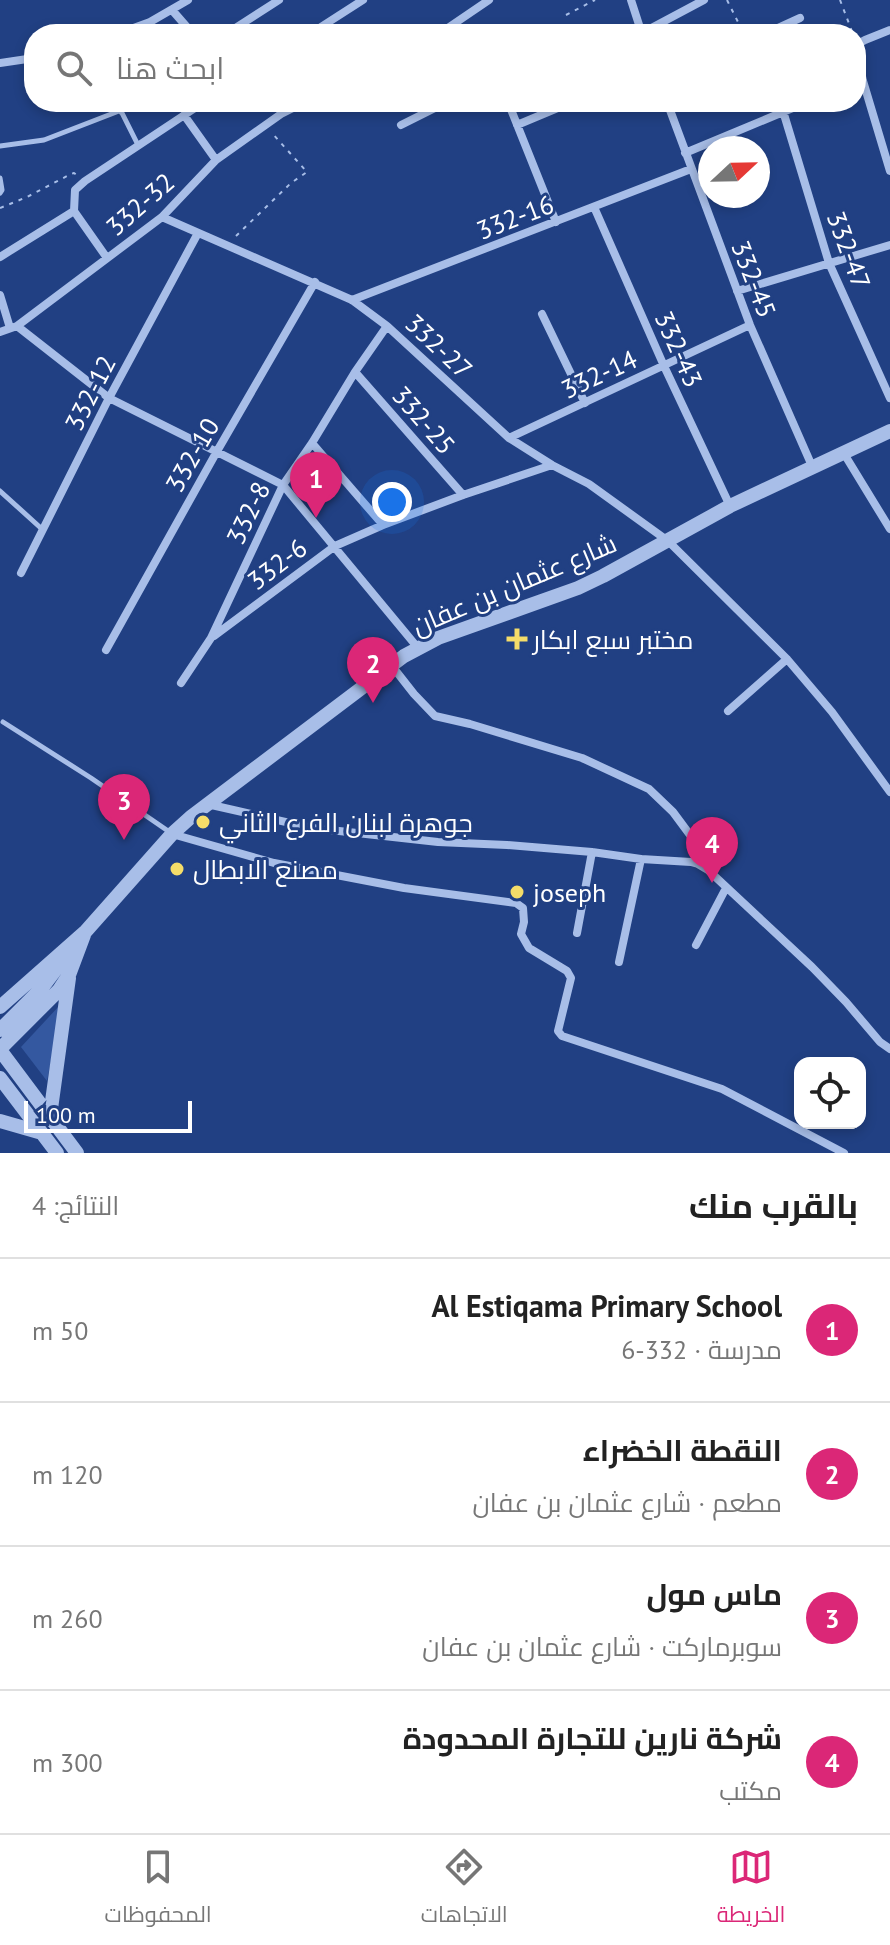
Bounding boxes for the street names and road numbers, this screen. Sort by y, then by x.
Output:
street label: 332-32 [99,165,181,243]
street label: 332-16 [472,187,558,247]
street label: 332-47 [820,207,878,293]
street label: 332-45 [724,236,784,322]
street label: 332-43 [648,306,710,392]
street label: 332-27 [398,307,480,385]
street label: 332-14 [556,342,642,406]
street label: 332-12 [57,350,123,436]
street label: 332-25 [385,379,463,461]
street label: 332-10 [158,412,226,498]
street label: 332-8 [219,476,277,550]
street label: شارع عثمان بن عفان [407,526,622,643]
street label: 332-6 [241,531,313,597]

